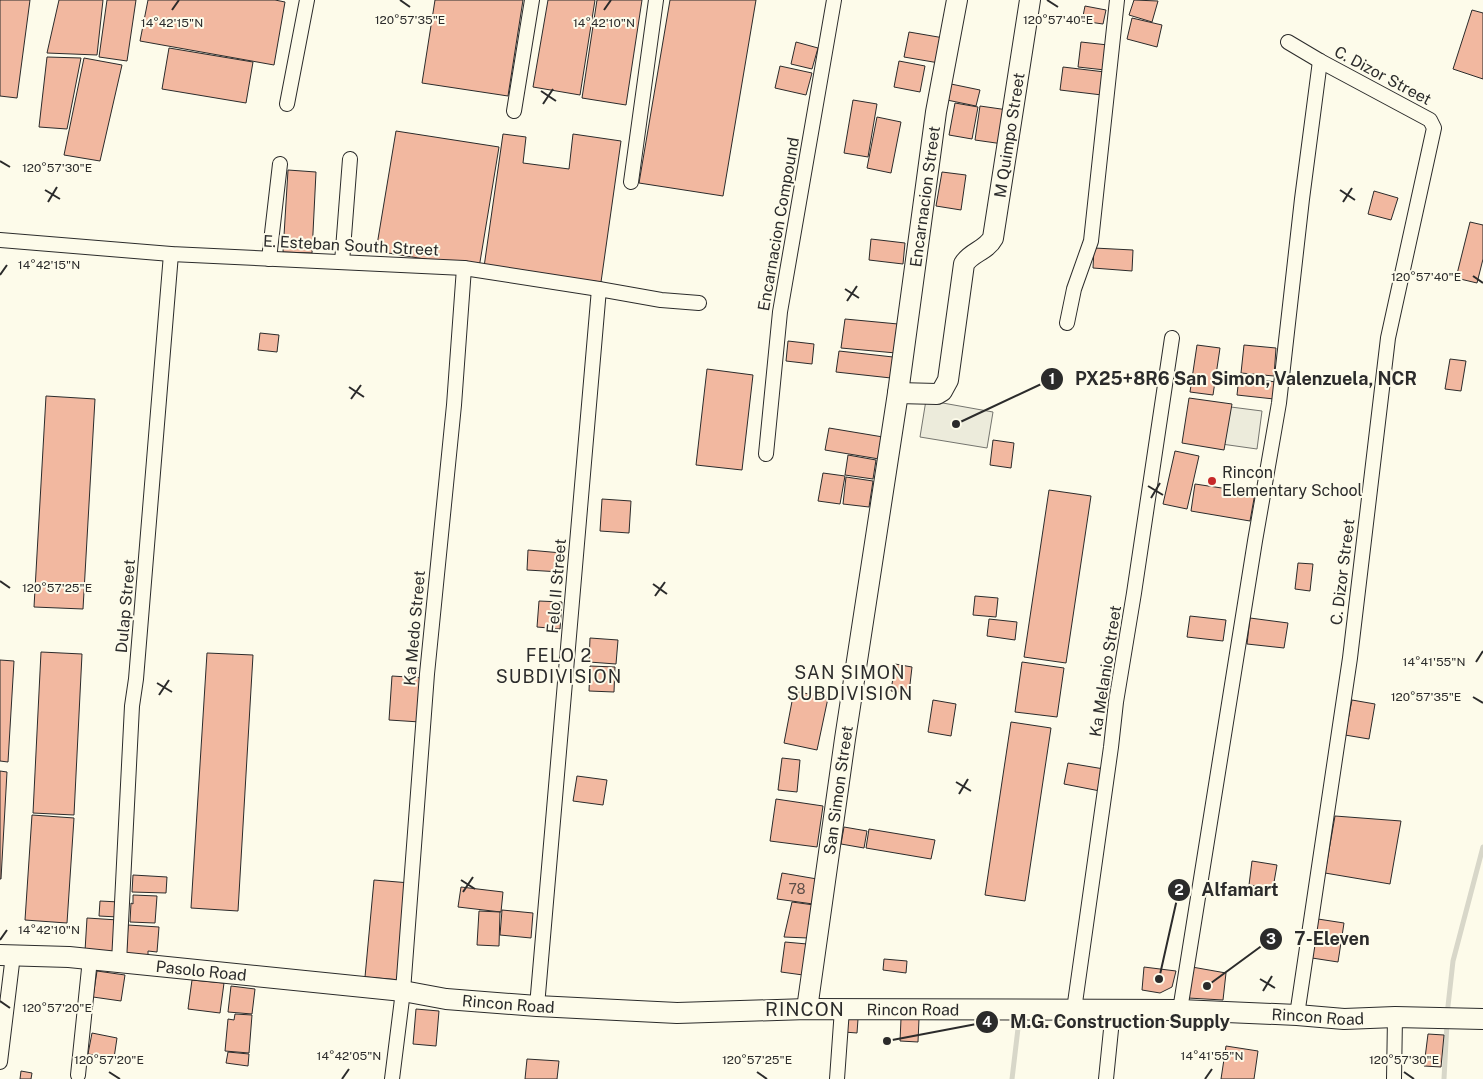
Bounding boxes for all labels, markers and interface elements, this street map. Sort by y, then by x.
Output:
text: 120°57'35"E [375,13,445,27]
text: 120°57'40"E [1023,13,1093,27]
text: 14°42'15"N [141,16,203,30]
text: 14°42'10"N [573,16,635,30]
street label: C. Dizor Street [1331,42,1434,109]
street label: M Quimpo Street [990,71,1029,199]
street label: Encarnacion Street [906,125,944,268]
street label: Encarnacion Compound [754,136,803,312]
text: 120°57'30"E [22,161,92,175]
street label: E. Esteban South Street [263,231,439,260]
text: 14°42'15"N [18,258,80,272]
text: 120°57'40"E [1391,270,1461,284]
callout: PX25+8R6 San Simon, Valenzuela, NCR [1040,362,1427,395]
text: PX25+8R6 San Simon, Valenzuela, NCR [1075,368,1417,389]
text: 1 [1049,370,1055,387]
place label: Rincon Elementary School [1222,463,1363,500]
marker: Rincon Elementary School [1206,475,1218,487]
street label: C. Dizor Street [1327,518,1358,626]
street label: Felo II Street [543,538,570,634]
street label: Dulap Street [112,558,139,654]
street label: Ka Medo Street [400,570,429,687]
text: 120°57'25"E [22,581,92,595]
street label: Ka Melanio Street [1086,604,1125,738]
district label: FELO 2 SUBDIVISION [496,645,622,687]
text: 14°41'55"N [1403,655,1465,669]
district label: SAN SIMON SUBDIVISION [787,662,913,704]
text: 120°57'35"E [1391,690,1461,704]
street label: San Simon Street [820,724,857,856]
callout: Alfamart [1166,873,1289,906]
text: Alfamart [1201,879,1279,900]
house number: 78 [788,881,806,897]
text: 2 [1174,881,1184,898]
text: 14°42'10"N [18,923,80,937]
callout: 7-Eleven [1259,923,1379,956]
text: 7-Eleven [1294,928,1370,949]
text: 3 [1266,930,1276,947]
street label: Pasolo Road [155,957,248,985]
street label: Rincon Road [461,991,555,1017]
district label: RINCON [765,998,845,1020]
street label: Rincon Road [867,1000,959,1019]
text: 120°57'20"E [22,1001,92,1015]
street label: Rincon Road [1271,1005,1365,1029]
callout: M.G. Construction Supply [975,1006,1240,1039]
text: M.G. Construction Supply [1010,1011,1230,1032]
text: 4 [982,1013,992,1030]
text: 14°42'05"N [317,1049,381,1063]
text: 14°41'55"N [1181,1049,1243,1063]
text: 120°57'20"E [74,1053,144,1067]
text: 120°57'25"E [722,1053,792,1067]
text: 120°57'30"E [1369,1053,1439,1067]

